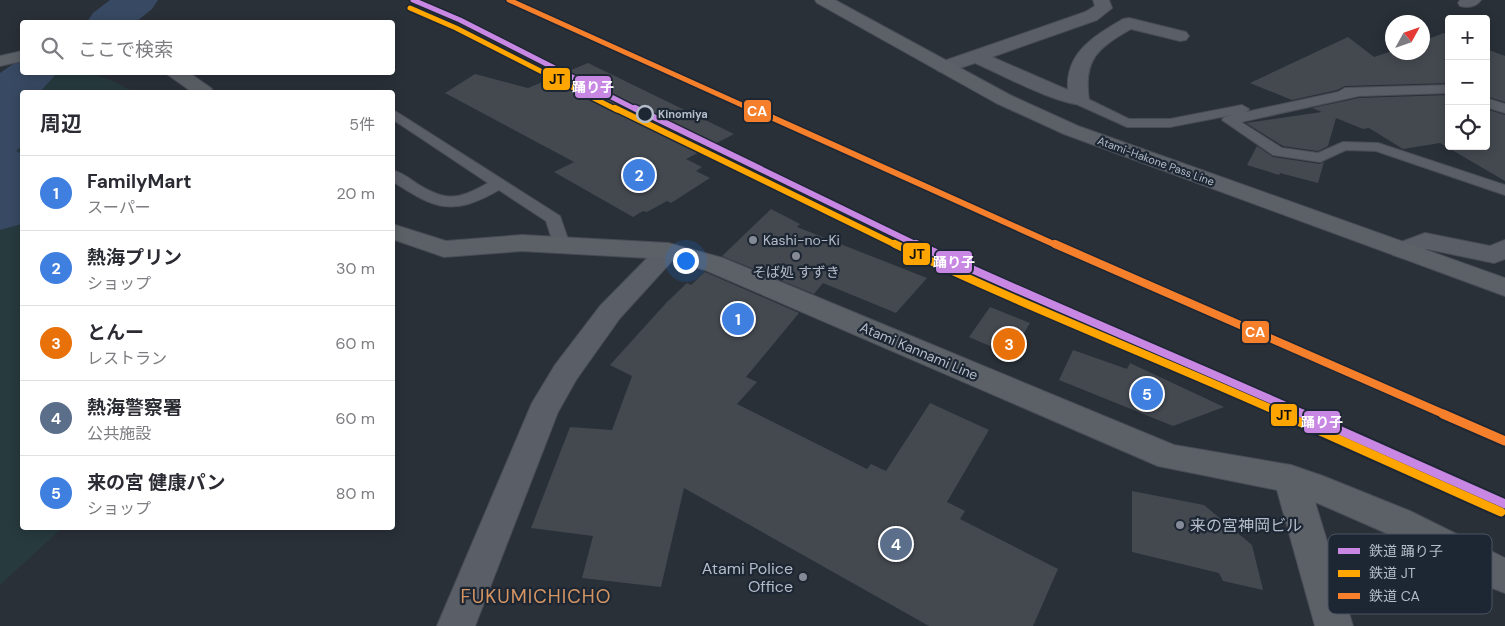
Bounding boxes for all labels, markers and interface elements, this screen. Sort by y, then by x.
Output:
north arrow [1385,15,1430,60]
map controls [1445,15,1490,150]
button: + [1445,15,1490,60]
search box [20,20,395,75]
icon: search [38,34,66,62]
text: ここで検索 [78,37,173,62]
button: − [1445,60,1490,105]
line badge: JT [542,67,571,91]
text: JT [549,70,565,88]
line badge: 踊り子 [574,75,612,99]
text: 踊り子 [572,78,614,96]
line badge: CA [743,99,772,123]
text: CA [747,102,767,120]
marker: Kinomiya [636,105,654,123]
button: locate [1445,105,1490,150]
place label: Kinomiya [658,107,708,121]
text: 周辺 [40,110,82,138]
text: 5件 [349,114,375,135]
street label: Atami-Hakone Pass Line [1096,133,1216,189]
pin: 2 [623,156,655,194]
text: FamilyMart [87,169,191,194]
text: 1 [53,183,59,204]
text: 20 m [336,183,375,204]
text: スーパー [87,197,151,218]
place label: Kashi-no-Ki [763,231,840,249]
marker: Kashi-no-Ki [747,234,759,246]
line badge: JT [902,242,931,266]
text: 熱海プリン [87,245,182,270]
text: JT [909,245,925,263]
your location [673,248,699,274]
marker: そば処 すずき [790,250,802,262]
line badge: 踊り子 [935,250,973,274]
text: 踊り子 [933,253,975,271]
text: 2 [51,258,61,279]
text: 30 m [336,258,375,279]
place label: そば処 すずき [752,263,840,281]
text: ショップ [87,273,151,294]
pin: 1 [722,300,754,338]
street label: Atami Kannami Line [857,318,981,384]
text: とんー [87,320,144,345]
line badge: CA [1241,320,1270,344]
text: CA [1245,323,1265,341]
pin: 3 [993,325,1025,363]
text: 3 [51,333,61,354]
text: 60 m [335,333,375,354]
text: レストラン [87,348,167,369]
pin: 5 [1131,375,1163,413]
text: 熱海警察署 [87,395,182,420]
line badge: JT [1270,403,1298,427]
text: JT [1276,406,1292,424]
text: 4 [51,408,61,429]
text: 60 m [335,408,375,429]
line badge: 踊り子 [1303,410,1341,434]
text: 踊り子 [1301,413,1343,431]
text: 公共施設 [87,423,151,444]
text: 来の宮 健康パン [87,470,225,495]
text: 5 [51,483,61,504]
text: 80 m [336,483,375,504]
text: ショップ [87,498,151,519]
place label: 来の宮神岡ビル [1190,515,1302,536]
marker: 来の宮神岡ビル [1174,519,1186,531]
pin: 4 [880,525,912,563]
legend [1328,534,1492,614]
text: 鉄道 踊り子 [1369,542,1443,560]
place label: Atami Police Office [702,558,793,597]
text: 鉄道 JT [1369,564,1416,582]
marker: Atami Police Office [797,571,809,583]
district label: FUKUMICHICHO [461,584,611,609]
text: 鉄道 CA [1369,587,1420,605]

